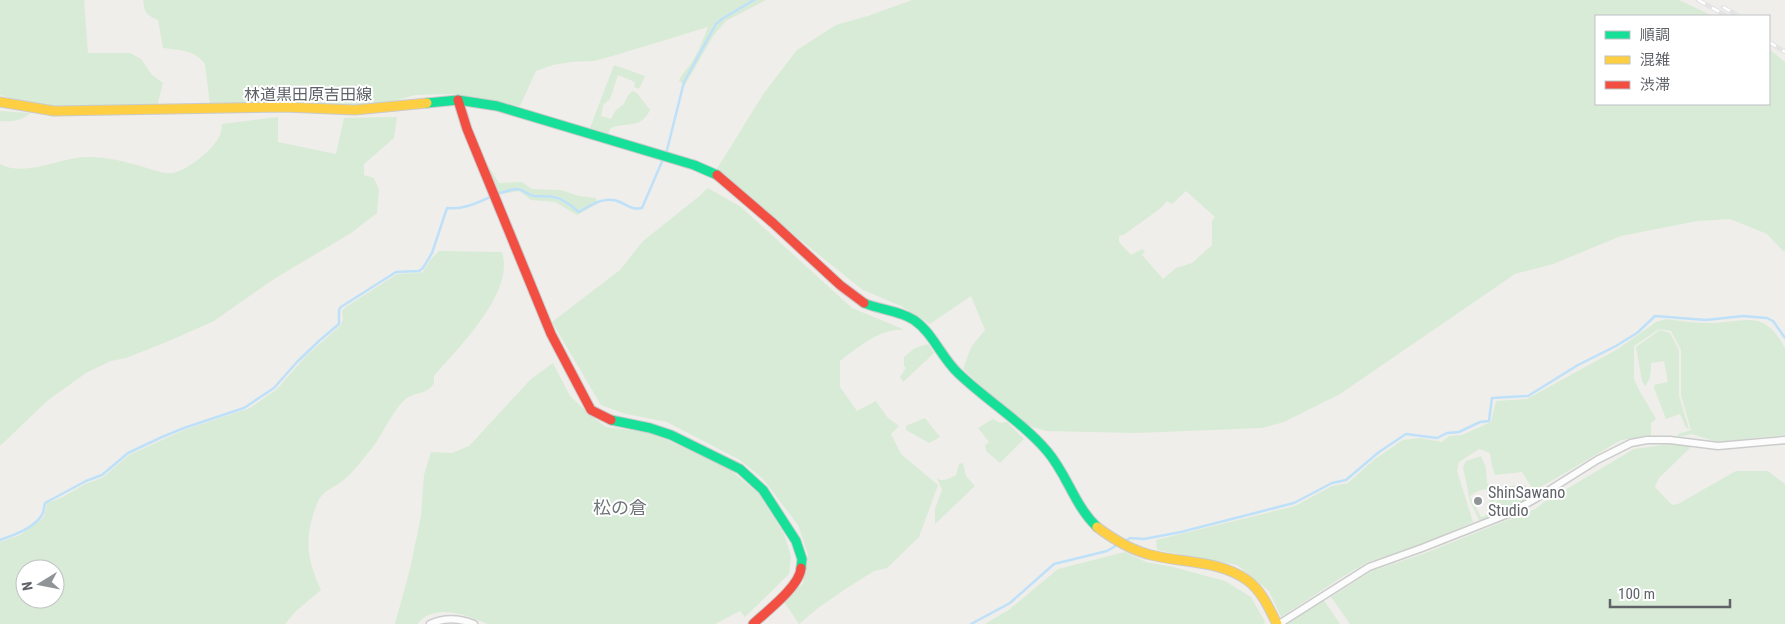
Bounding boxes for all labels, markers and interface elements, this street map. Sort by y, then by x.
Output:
legend [1595,15,1770,105]
text: 順調 [1640,26,1670,44]
text: 混雑 [1640,51,1670,69]
text: 渋滞 [1640,76,1670,94]
street label: 林道黒田原吉田線 [244,85,372,104]
place label: ShinSawano Studio [1488,483,1565,520]
marker: ShinSawano Studio [1472,495,1484,507]
district label: 松の倉 [593,497,647,518]
north arrow [15,559,65,609]
scale bar [1610,576,1730,608]
text: N [19,581,36,592]
text: 100 m [1618,585,1655,603]

